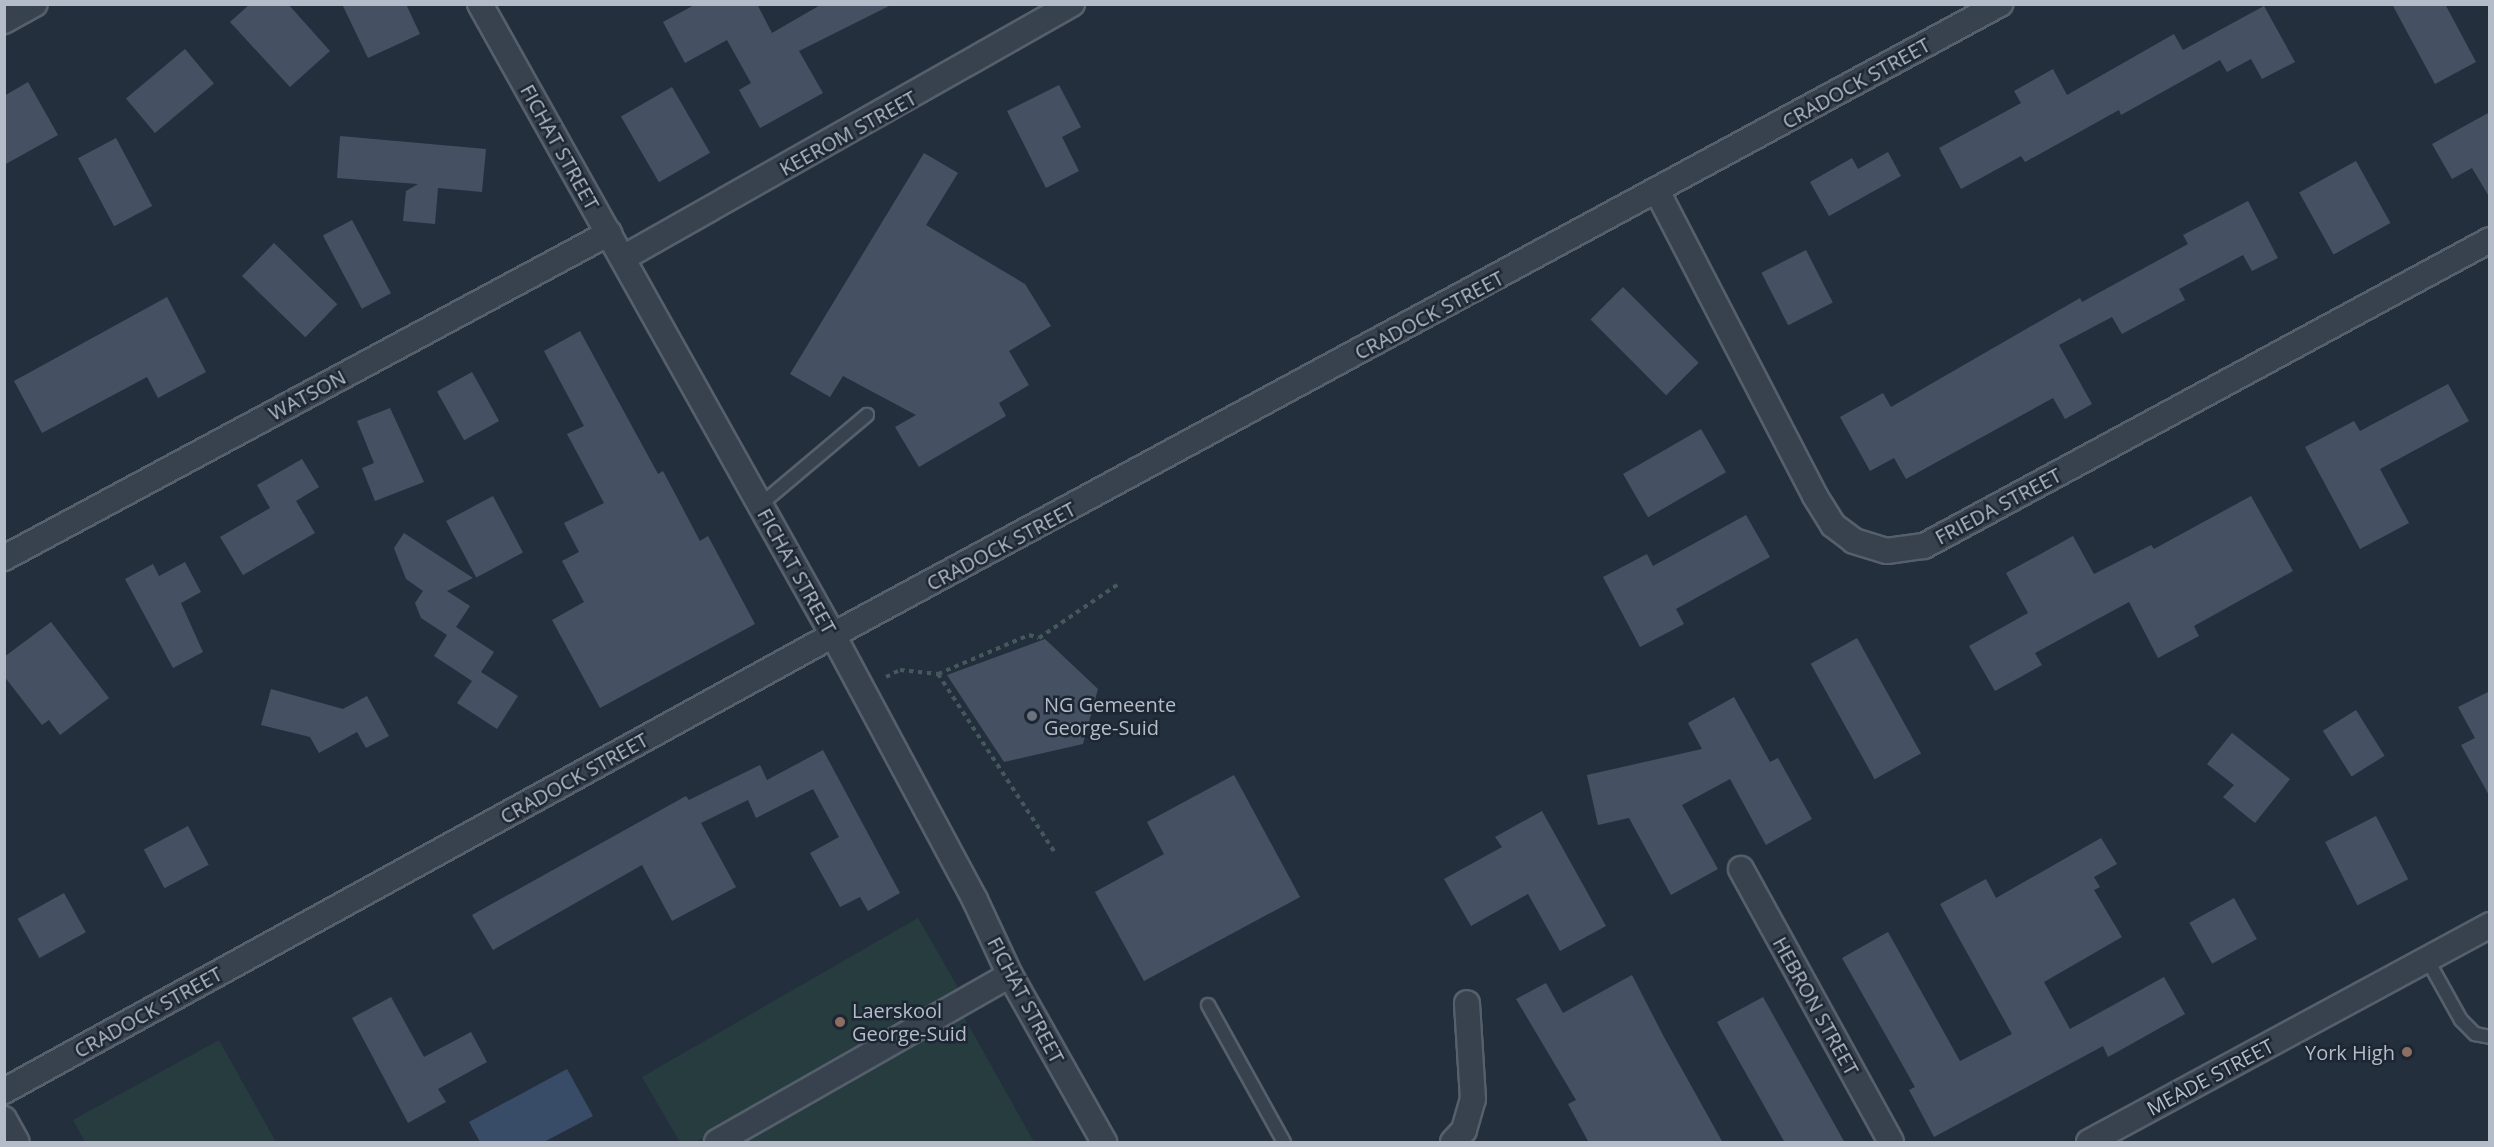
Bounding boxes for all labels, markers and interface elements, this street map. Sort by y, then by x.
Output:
street label: CRADOCK STREET [1778,32,1934,134]
street label: FICHAT STREET [516,80,604,214]
street label: KEEROM STREET [775,85,921,181]
street label: CRADOCK STREET [1350,266,1508,364]
street label: WATSON [264,365,350,425]
street label: FRIEDA STREET [1931,463,2065,549]
street label: CRADOCK STREET [922,497,1080,595]
street label: FICHAT STREET [753,504,841,638]
place label: NG Gemeente George-Suid [1044,692,1176,739]
marker: NG Gemeente George-Suid [1025,709,1039,723]
street label: CRADOCK STREET [496,727,652,829]
street label: FICHAT STREET [983,933,1069,1067]
street label: HEBRON STREET [1768,933,1864,1079]
street label: CRADOCK STREET [70,961,226,1063]
place label: Laerskool George-Suid [852,999,967,1046]
marker: Laerskool George-Suid [833,1015,847,1029]
street label: MEADE STREET [2142,1034,2278,1120]
place label: York High [2305,1040,2395,1064]
marker: York High [2400,1045,2414,1059]

